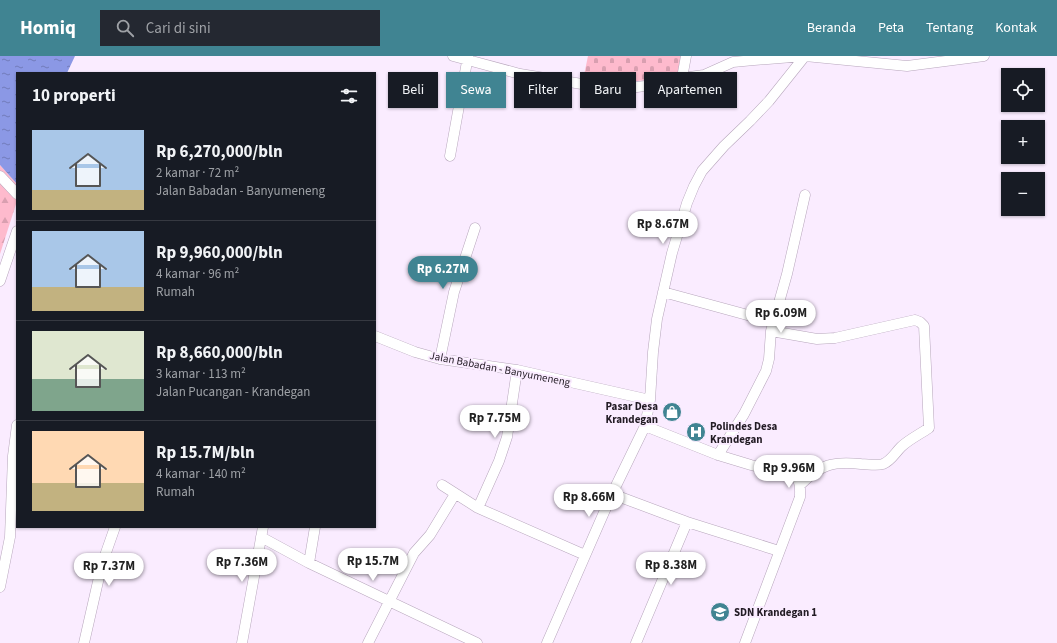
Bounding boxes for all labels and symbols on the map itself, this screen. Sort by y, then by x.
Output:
pin: Rp 8.67M [622,211,704,245]
pin: Rp 6.27M [402,256,484,290]
pin: Rp 6.09M [740,300,822,334]
street label: Jalan Babadan - Banyumeneng [428,348,572,390]
place label: Pasar Desa Krandegan [605,399,658,427]
shop icon: Pasar Desa Krandegan [661,401,683,423]
pin: Rp 7.75M [454,405,536,439]
place label: Polindes Desa Krandegan [710,419,778,447]
hospital icon: Polindes Desa Krandegan [685,421,707,443]
pin: Rp 9.96M [748,455,830,489]
pin: Rp 8.66M [548,484,630,518]
pin: Rp 15.7M [332,548,414,582]
pin: Rp 7.36M [201,549,283,583]
pin: Rp 8.38M [630,552,712,586]
pin: Rp 7.37M [68,553,150,587]
school or university icon: SDN Krandegan 1 [709,601,731,623]
place label: SDN Krandegan 1 [734,605,817,620]

